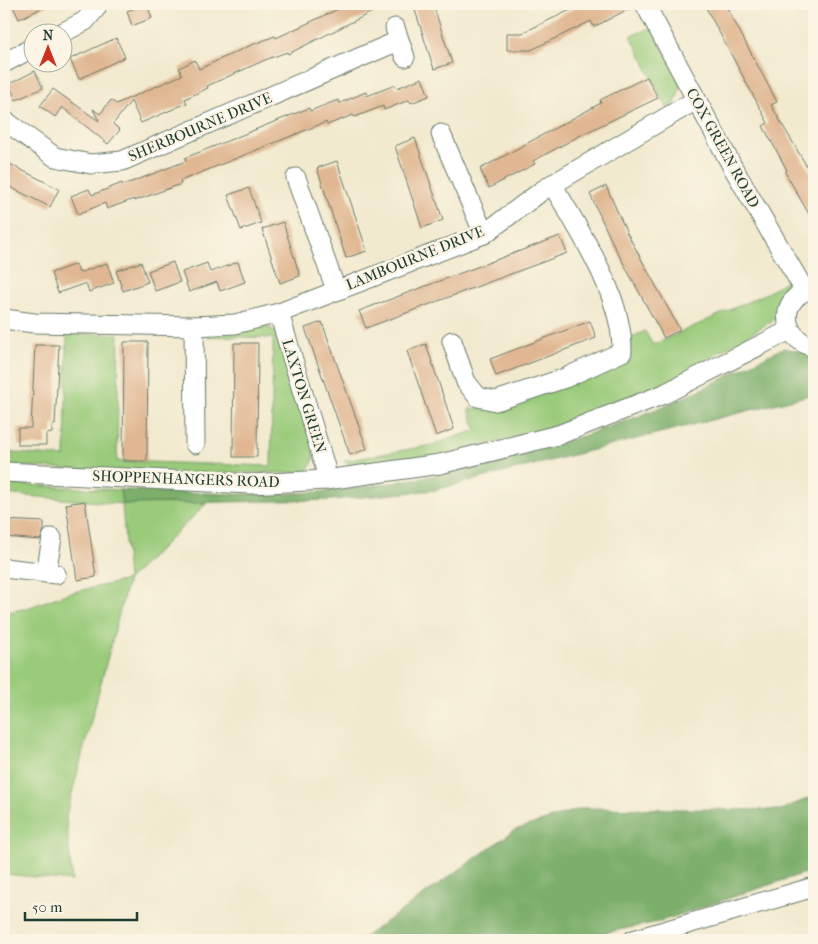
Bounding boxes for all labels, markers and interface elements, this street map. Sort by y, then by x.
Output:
north arrow [22,22,72,72]
text: N [43,27,54,44]
street label: COX GREEN ROAD [683,85,763,211]
street label: SHERBOURNE DRIVE [125,89,275,165]
street label: LAMBOURNE DRIVE [343,222,487,294]
street label: LAXTON GREEN [278,337,330,456]
street label: SHOPPENHANGERS ROAD [92,467,280,491]
scale bar [25,889,138,921]
text: 50 m [32,898,63,916]

